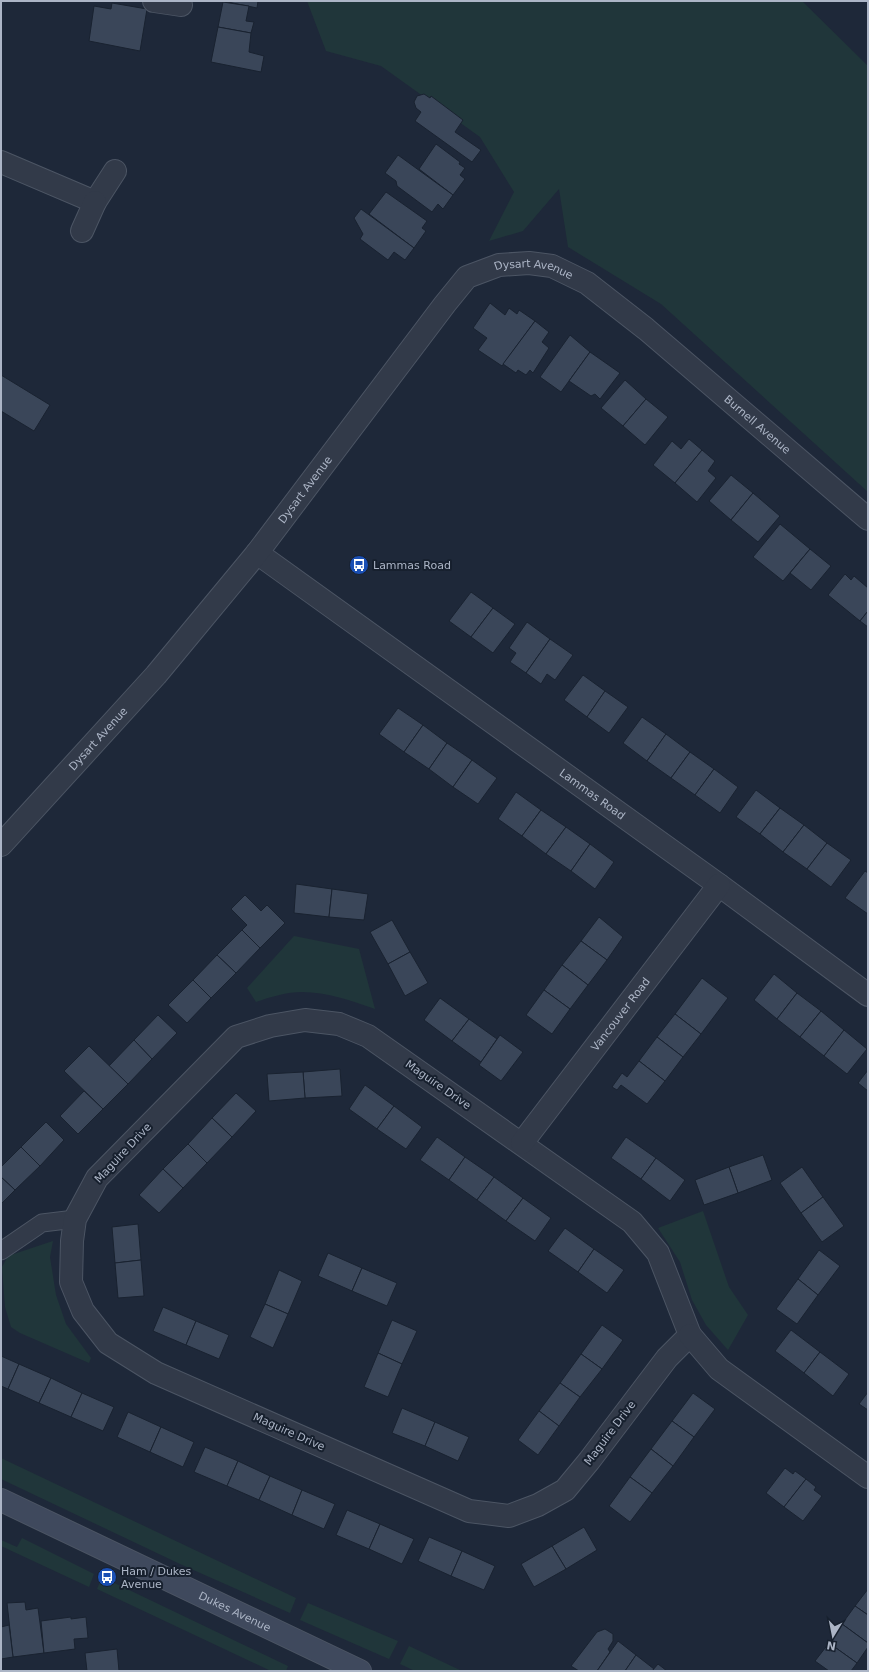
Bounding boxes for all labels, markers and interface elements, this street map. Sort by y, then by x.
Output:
street label: Dysart Avenue [492,256,575,282]
street label: Burnell Avenue [722,392,793,456]
street label: Dysart Avenue [275,453,335,526]
bus stop icon: Lammas Road [348,554,370,576]
place label: Lammas Road [373,559,451,572]
street label: Dysart Avenue [66,704,130,773]
street label: Lammas Road [557,766,628,822]
street label: Vancouver Road [588,975,653,1054]
street label: Maguire Drive [403,1058,473,1113]
street label: Maguire Drive [92,1120,154,1186]
street label: Maguire Drive [582,1398,639,1468]
street label: Maguire Drive [251,1410,327,1454]
place label: Ham / Dukes Avenue [121,1565,192,1591]
bus stop icon: Ham / Dukes Avenue [96,1566,118,1588]
street label: Dukes Avenue [197,1589,273,1634]
north arrow [813,1616,853,1656]
text: N [826,1638,837,1653]

